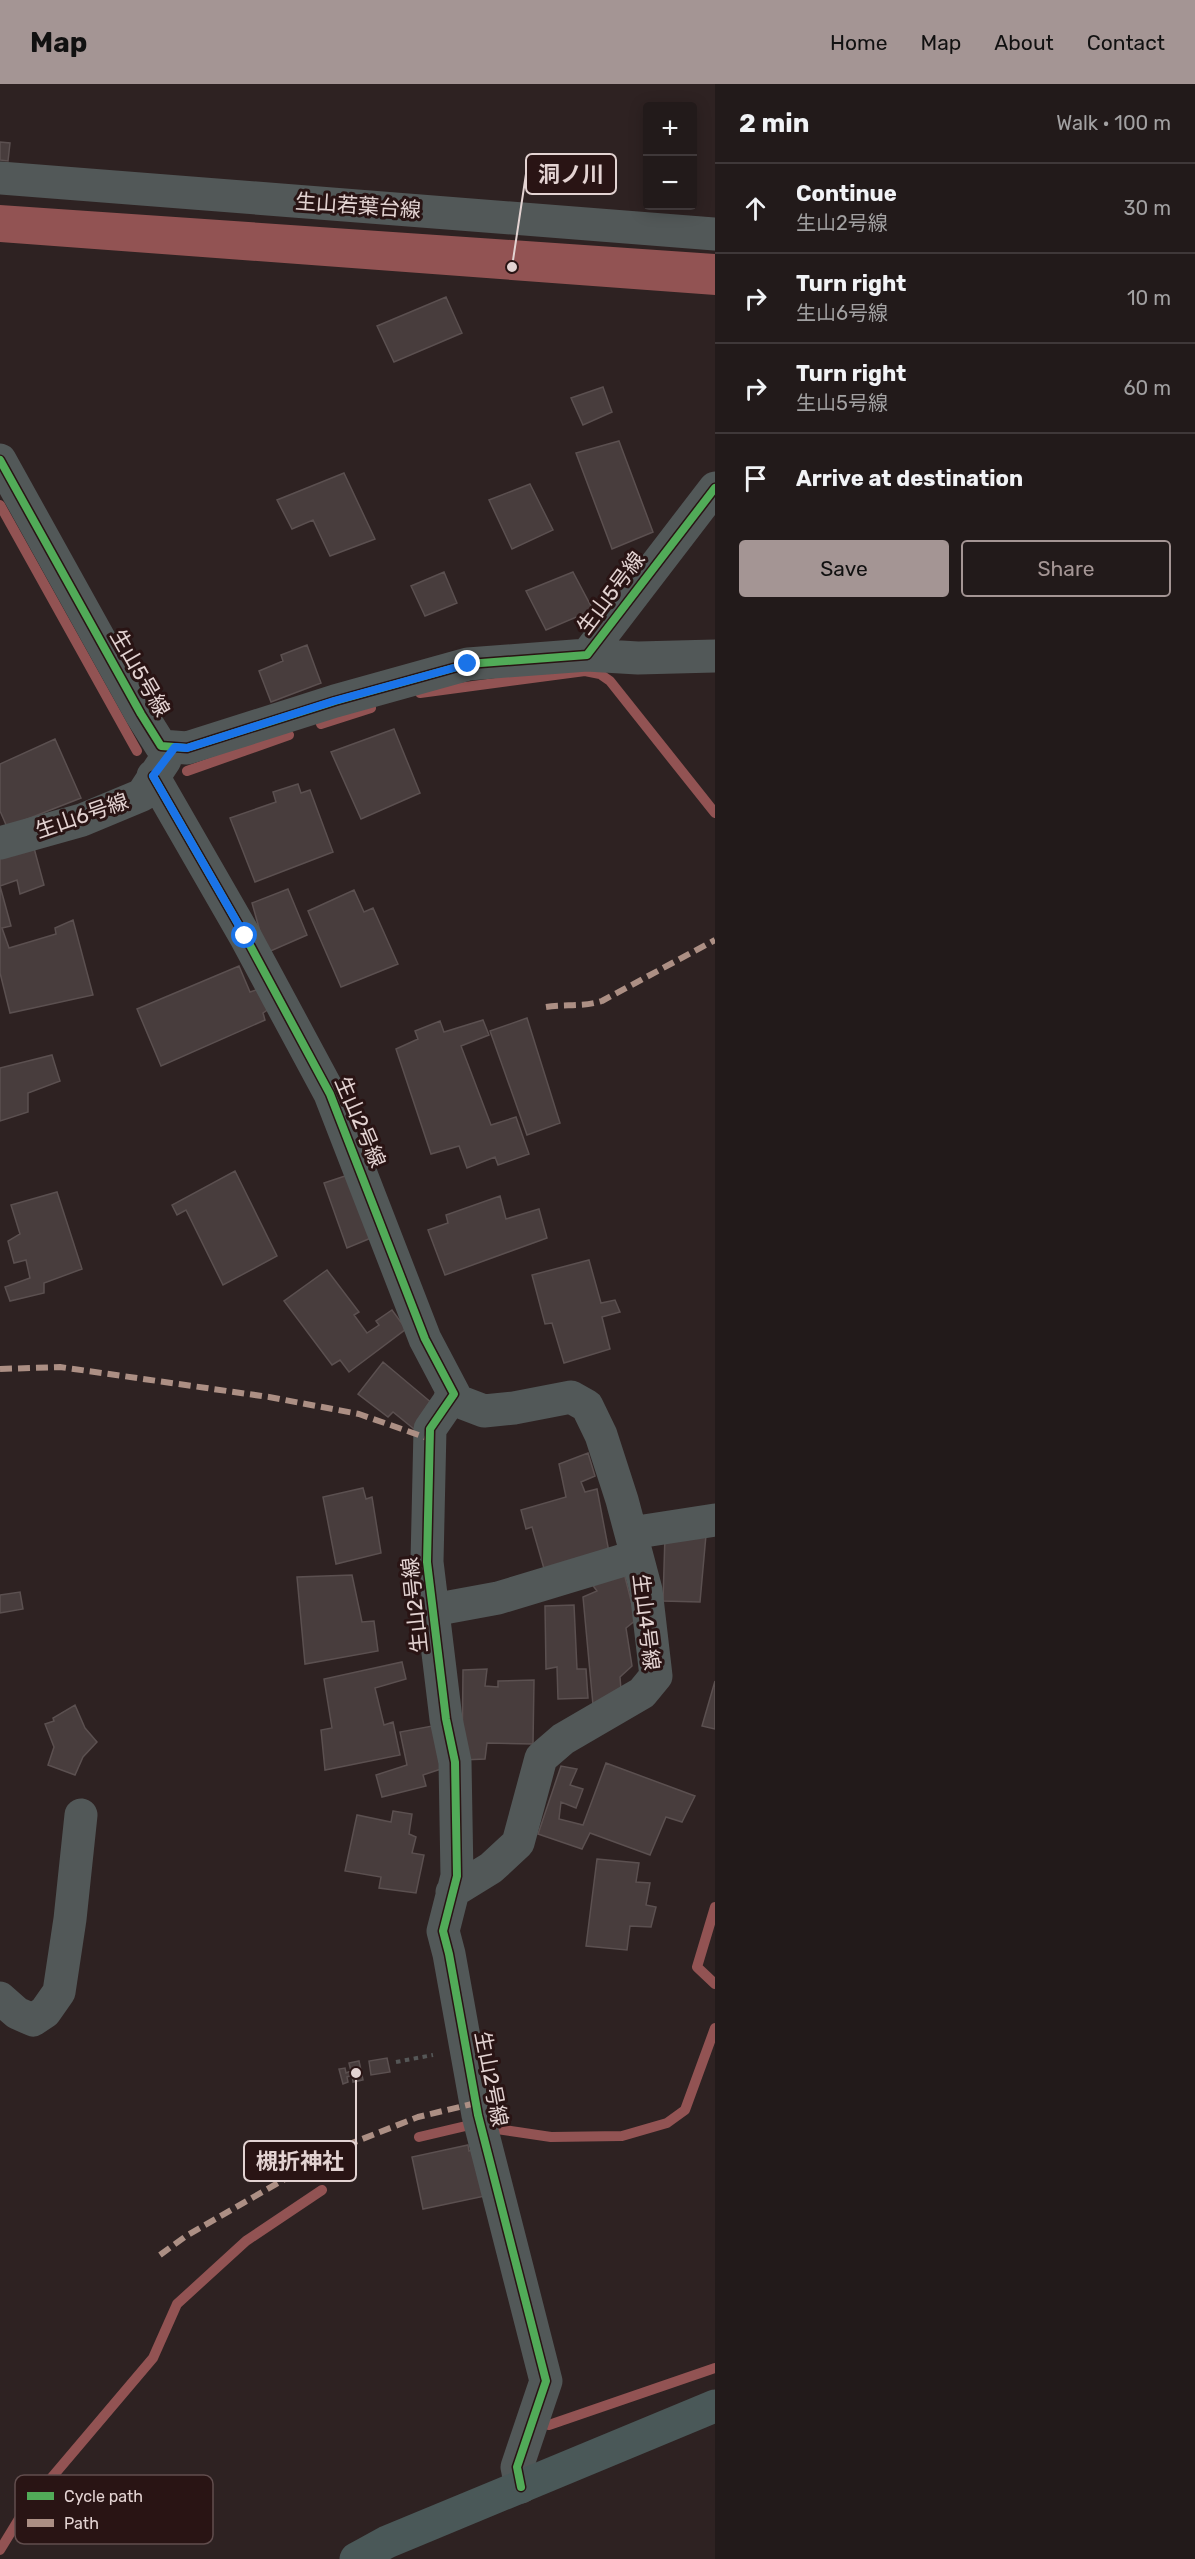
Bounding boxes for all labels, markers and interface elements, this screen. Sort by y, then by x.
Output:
text: Map [30,26,87,59]
text: Home [830,30,887,55]
text: Map [920,30,961,55]
text: About [994,30,1054,55]
text: Contact [1087,30,1165,55]
map controls [643,102,697,210]
button: + [643,102,697,156]
text: 2 min [739,108,809,139]
text: Walk · 100 m [1056,111,1171,135]
callout: 洞ノ川 [526,154,616,194]
button: − [643,156,697,210]
text: 洞ノ川 [538,161,604,188]
text: Continue [796,180,897,207]
street label: 生山若葉台線 [294,189,422,222]
icon: ahead [739,192,772,225]
text: 30 m [1124,196,1171,220]
text: 生山2号線 [796,211,888,235]
text: Turn right [796,270,906,297]
icon: right [739,282,772,315]
text: 10 m [1127,286,1171,310]
text: 生山6号線 [796,301,888,325]
text: Turn right [796,360,906,387]
icon: right [739,372,772,405]
text: 60 m [1124,376,1171,400]
text: 生山5号線 [796,391,888,415]
icon: arrive [739,462,772,495]
text: Arrive at destination [796,465,1023,492]
button: Save [739,540,949,597]
button: Share [961,540,1171,597]
street label: 生山5号線 [572,547,650,639]
street label: 生山5号線 [105,625,175,721]
route end [454,650,480,676]
street label: 生山6号線 [32,788,132,843]
route start [231,922,257,948]
street label: 生山2号線 [330,1073,391,1171]
street label: 生山2号線 [397,1556,432,1654]
street label: 生山4号線 [628,1572,665,1672]
street label: 生山2号線 [470,2029,513,2129]
callout: 槻折神社 [244,2141,356,2181]
text: 槻折神社 [256,2148,344,2175]
legend [15,2475,213,2544]
text: Cycle path [64,2487,143,2506]
text: Path [64,2514,99,2533]

